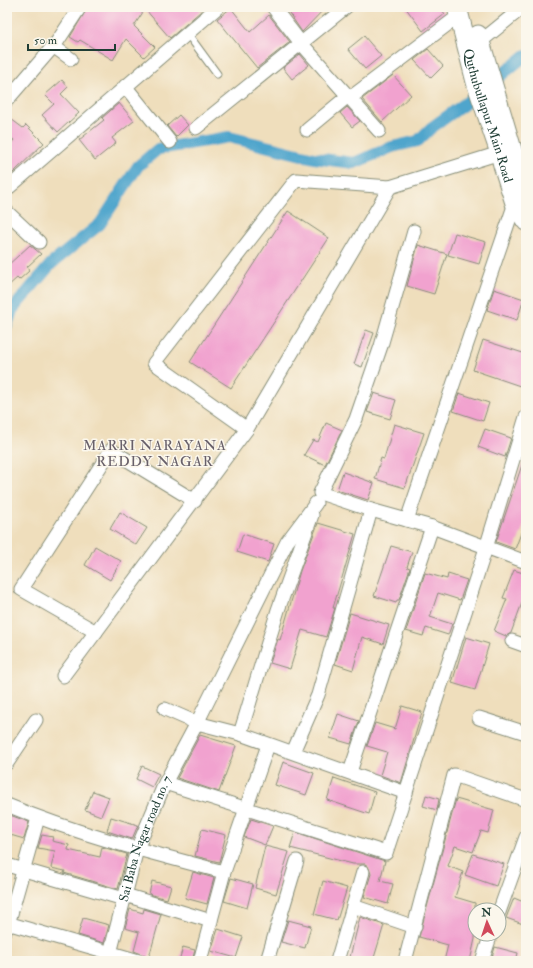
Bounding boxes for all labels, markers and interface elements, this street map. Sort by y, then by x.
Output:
scale bar [28,26,115,52]
text: 50 m [34,33,58,48]
street label: Quthubullapur Main Road [460,47,516,185]
district label: MARRI NARAYANA REDDY NAGAR [83,437,227,470]
street label: Sai Baba Nagar road no. 7 [116,773,175,903]
north arrow [467,902,507,942]
text: N [480,906,493,919]

